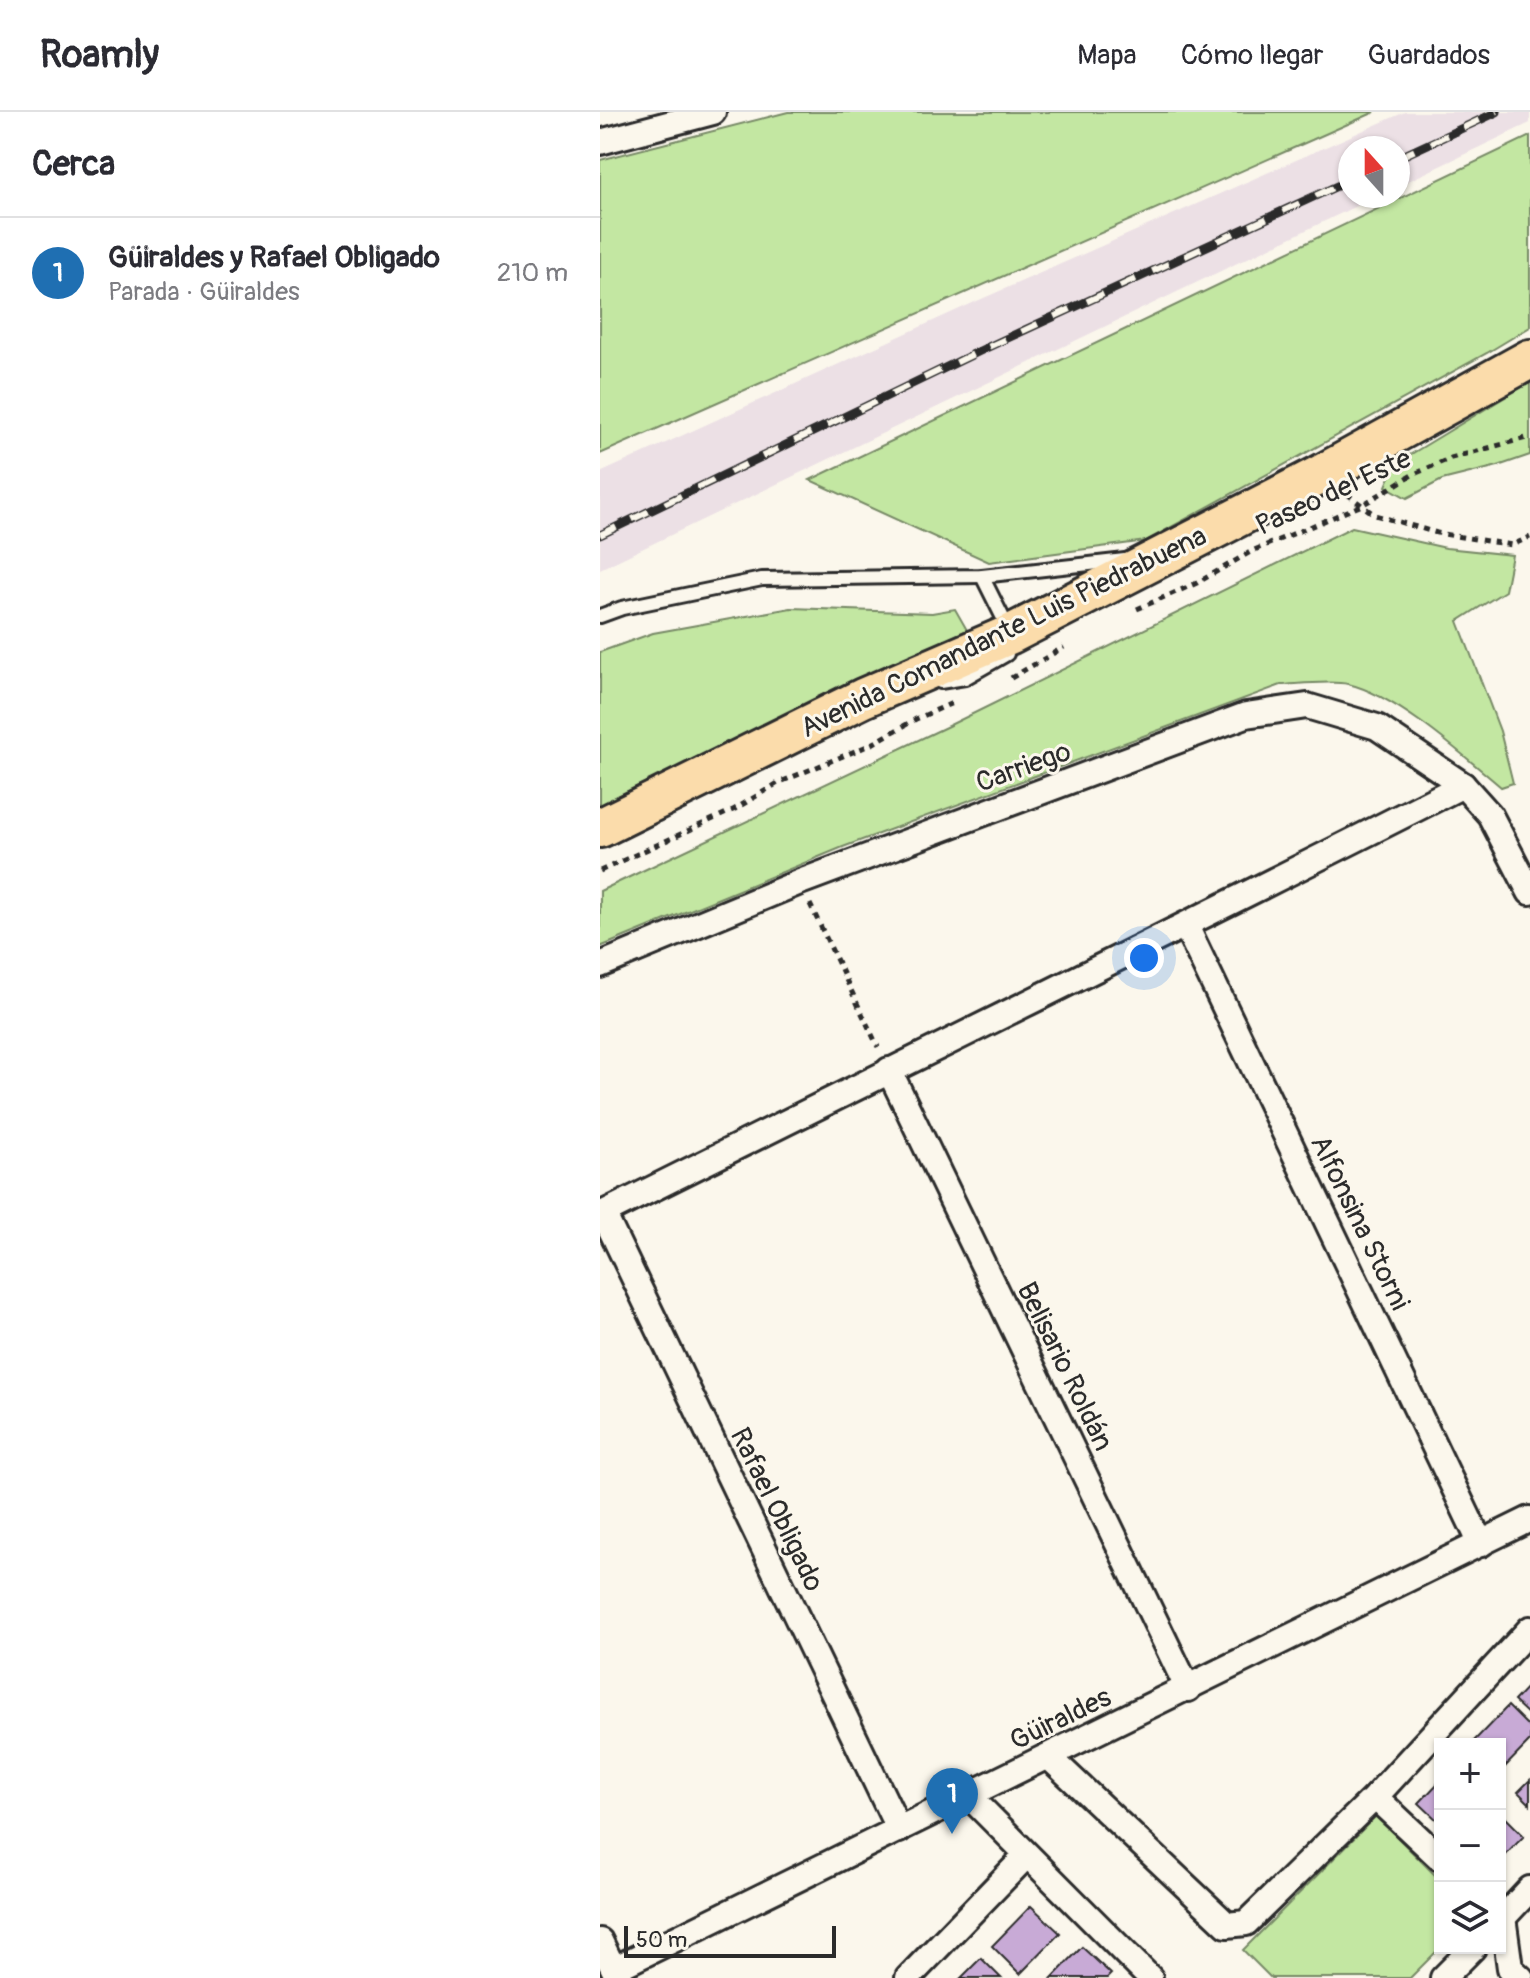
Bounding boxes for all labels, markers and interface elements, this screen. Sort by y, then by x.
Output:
text: Roamly [40,31,159,79]
text: Mapa [1077,38,1137,73]
text: Cómo llegar [1181,38,1323,73]
text: Guardados [1367,38,1490,73]
north arrow [1338,136,1410,208]
text: Cerca [32,143,115,186]
text: Güiraldes y Rafael Obligado [108,239,440,276]
text: 1 [53,257,63,289]
text: 210 m [497,257,568,289]
text: Parada · Güiraldes [108,276,300,308]
street label: Paseo del Este [1250,441,1417,544]
street label: Avenida Comandante Luis Piedrabuena [795,519,1212,746]
street label: Carriego [971,734,1076,801]
your location [1124,938,1164,978]
street label: Alfonsina Storni [1302,1130,1417,1316]
street label: Belisario Roldán [1009,1277,1121,1457]
street label: Rafael Obligado [722,1422,831,1597]
street label: Güiraldes [1004,1680,1117,1759]
map controls [1434,1738,1506,1954]
button: + [1434,1738,1506,1810]
pin: 1 [926,1768,978,1834]
button: − [1434,1810,1506,1882]
button: layers [1434,1882,1506,1954]
scale bar [624,1922,836,1958]
text: 50 m [636,1926,687,1954]

